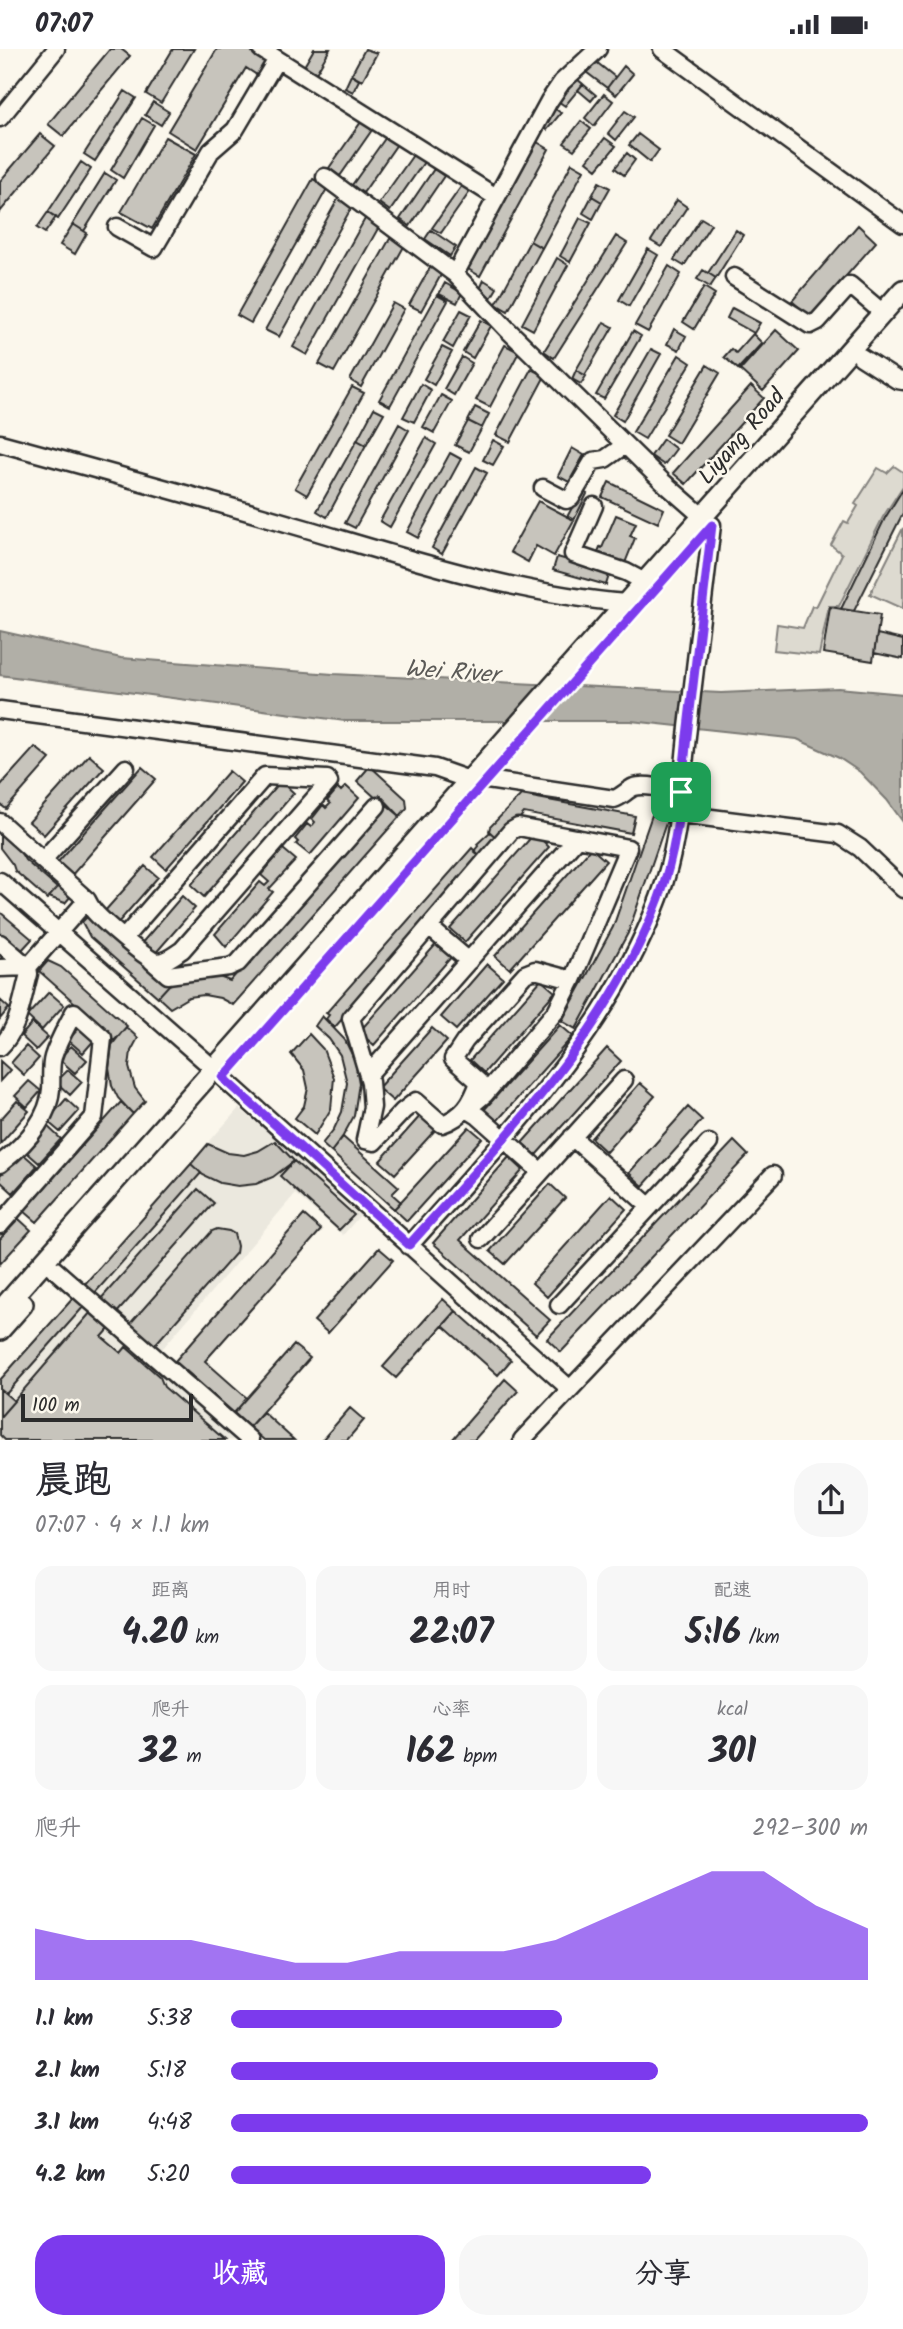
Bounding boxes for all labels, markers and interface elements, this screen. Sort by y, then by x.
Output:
text: 07:07 [35,4,93,46]
street label: Liyang Road [690,381,795,494]
water label: Wei River [404,650,505,696]
pin [651,762,711,822]
icon: arrive [662,773,700,811]
scale bar [21,1391,192,1423]
text: 100 m [32,1391,80,1421]
text: 晨跑 [35,1452,111,1512]
button: share [794,1463,868,1537]
text: 07:07 · 4 × 1.1 km [35,1508,209,1544]
text: 距离 [151,1576,190,1606]
text: 用时 [432,1576,471,1606]
text: 配速 [713,1576,752,1606]
text: 4.20 [122,1606,188,1662]
text: 22:07 [410,1606,493,1662]
text: 5:16 [685,1606,741,1662]
text: km [188,1623,219,1653]
text: /km [741,1623,780,1653]
text: 爬升 [151,1695,190,1725]
text: 心率 [432,1695,471,1725]
text: kcal [717,1695,748,1725]
text: 32 [139,1725,179,1781]
text: 162 [406,1725,456,1781]
text: 301 [709,1725,756,1781]
text: m [179,1742,202,1772]
text: bpm [456,1742,497,1772]
text: 爬升 [35,1811,81,1847]
text: 292–300 m [752,1811,868,1847]
text: 1.1 km [35,2001,93,2037]
text: 5:38 [147,2001,192,2037]
text: 2.1 km [35,2053,100,2089]
text: 5:18 [147,2053,186,2089]
text: 3.1 km [35,2105,99,2141]
text: 4:48 [147,2105,192,2141]
text: 4.2 km [35,2157,105,2193]
text: 5:20 [147,2157,190,2193]
button: 收藏 [35,2235,445,2315]
button: 分享 [459,2235,868,2315]

